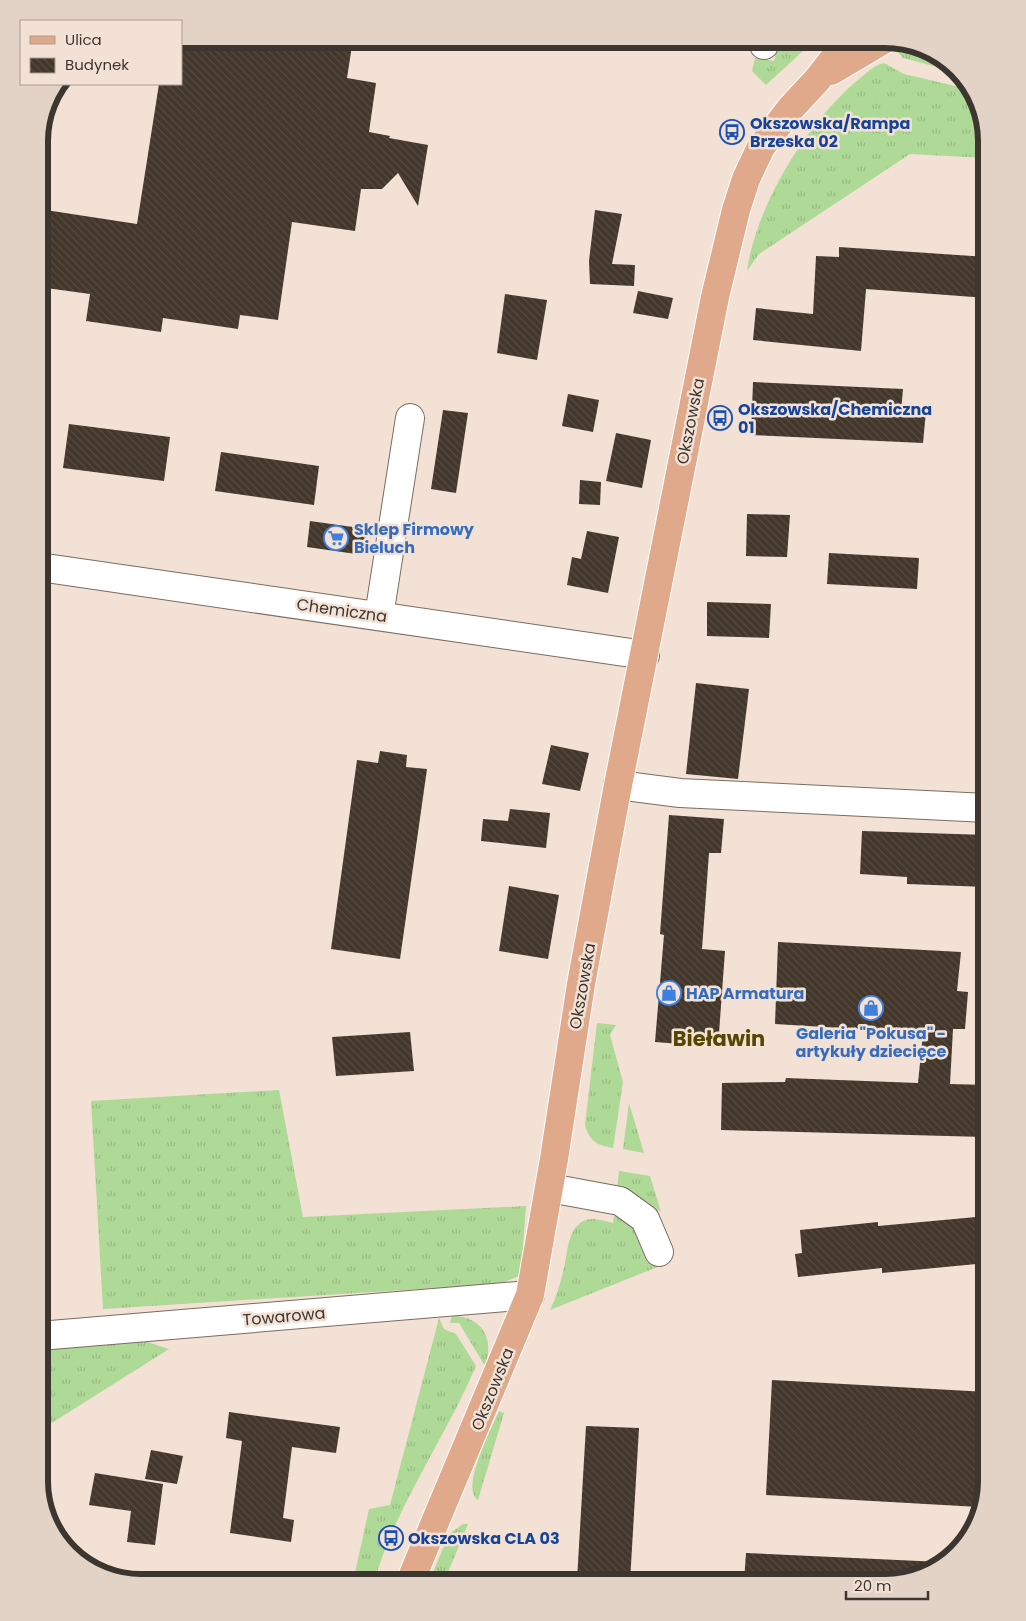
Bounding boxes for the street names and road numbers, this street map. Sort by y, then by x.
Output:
street label: Okszowska [671,376,710,466]
street label: Chemiczna [295,593,389,628]
street label: Okszowska [564,941,601,1031]
street label: Towarowa [242,1301,326,1332]
street label: Okszowska [465,1344,519,1434]

